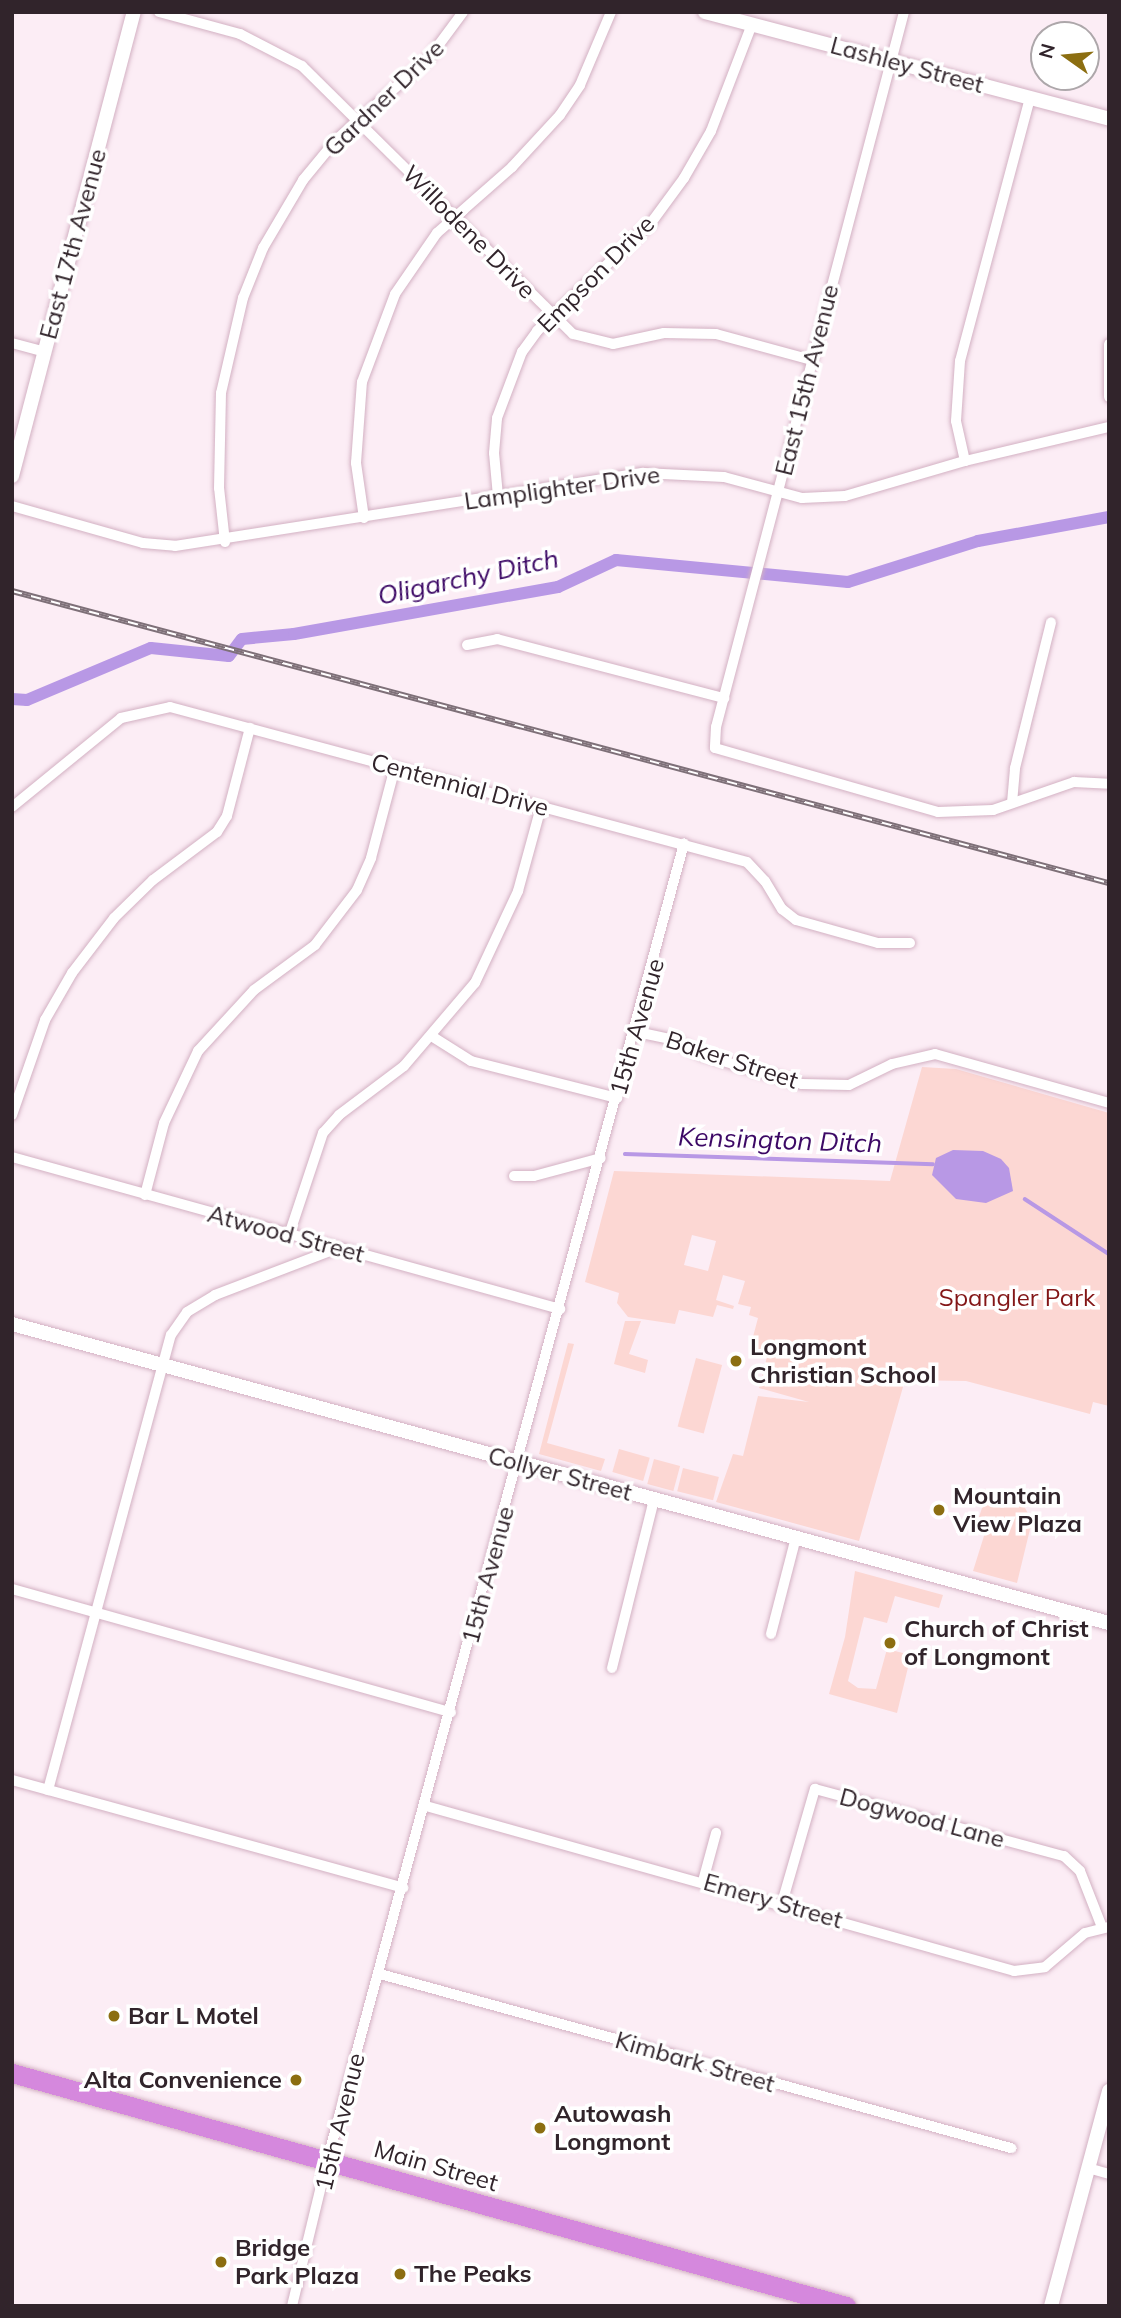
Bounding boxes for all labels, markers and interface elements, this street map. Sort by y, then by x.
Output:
north arrow [1030,21,1100,91]
street label: Lashley Street [827,31,987,99]
street label: Gardner Drive [318,34,450,162]
text: N [1033,41,1060,61]
street label: East 17th Avenue [34,146,112,342]
street label: Willodene Drive [396,159,542,305]
street label: Empson Drive [532,210,660,338]
street label: East 15th Avenue [769,281,845,479]
street label: Lamplighter Drive [462,460,662,516]
water label: Oligarchy Ditch [375,543,561,611]
street label: Centennial Drive [368,748,552,822]
street label: 15th Avenue [604,955,670,1099]
street label: Baker Street [662,1025,802,1095]
water label: Kensington Ditch [677,1121,883,1159]
street label: Atwood Street [205,1199,367,1269]
park label: Spangler Park [939,1284,1095,1312]
place label: Longmont Christian School [750,1333,937,1389]
marker: Longmont Christian School [728,1353,744,1369]
street label: Collyer Street [485,1441,635,1507]
place label: Mountain View Plaza [953,1482,1082,1538]
marker: Mountain View Plaza [931,1502,947,1518]
street label: 15th Avenue [456,1503,520,1647]
place label: Church of Christ of Longmont [904,1615,1089,1671]
marker: Church of Christ of Longmont [882,1635,898,1651]
street label: Dogwood Lane [836,1782,1008,1854]
street label: Emery Street [700,1867,846,1935]
place label: Bar L Motel [128,2002,259,2030]
marker: Bar L Motel [106,2008,122,2024]
street label: Kimbark Street [612,2025,778,2099]
street label: 15th Avenue [309,2050,371,2194]
place label: Alta Convenience [84,2066,282,2094]
marker: Alta Convenience [288,2072,304,2088]
place label: Autowash Longmont [554,2100,672,2156]
marker: Autowash Longmont [532,2120,548,2136]
street label: Main Street [371,2135,501,2197]
place label: Bridge Park Plaza [235,2234,359,2290]
marker: Bridge Park Plaza [213,2254,229,2270]
place label: The Peaks [414,2260,532,2288]
marker: The Peaks [392,2266,408,2282]

